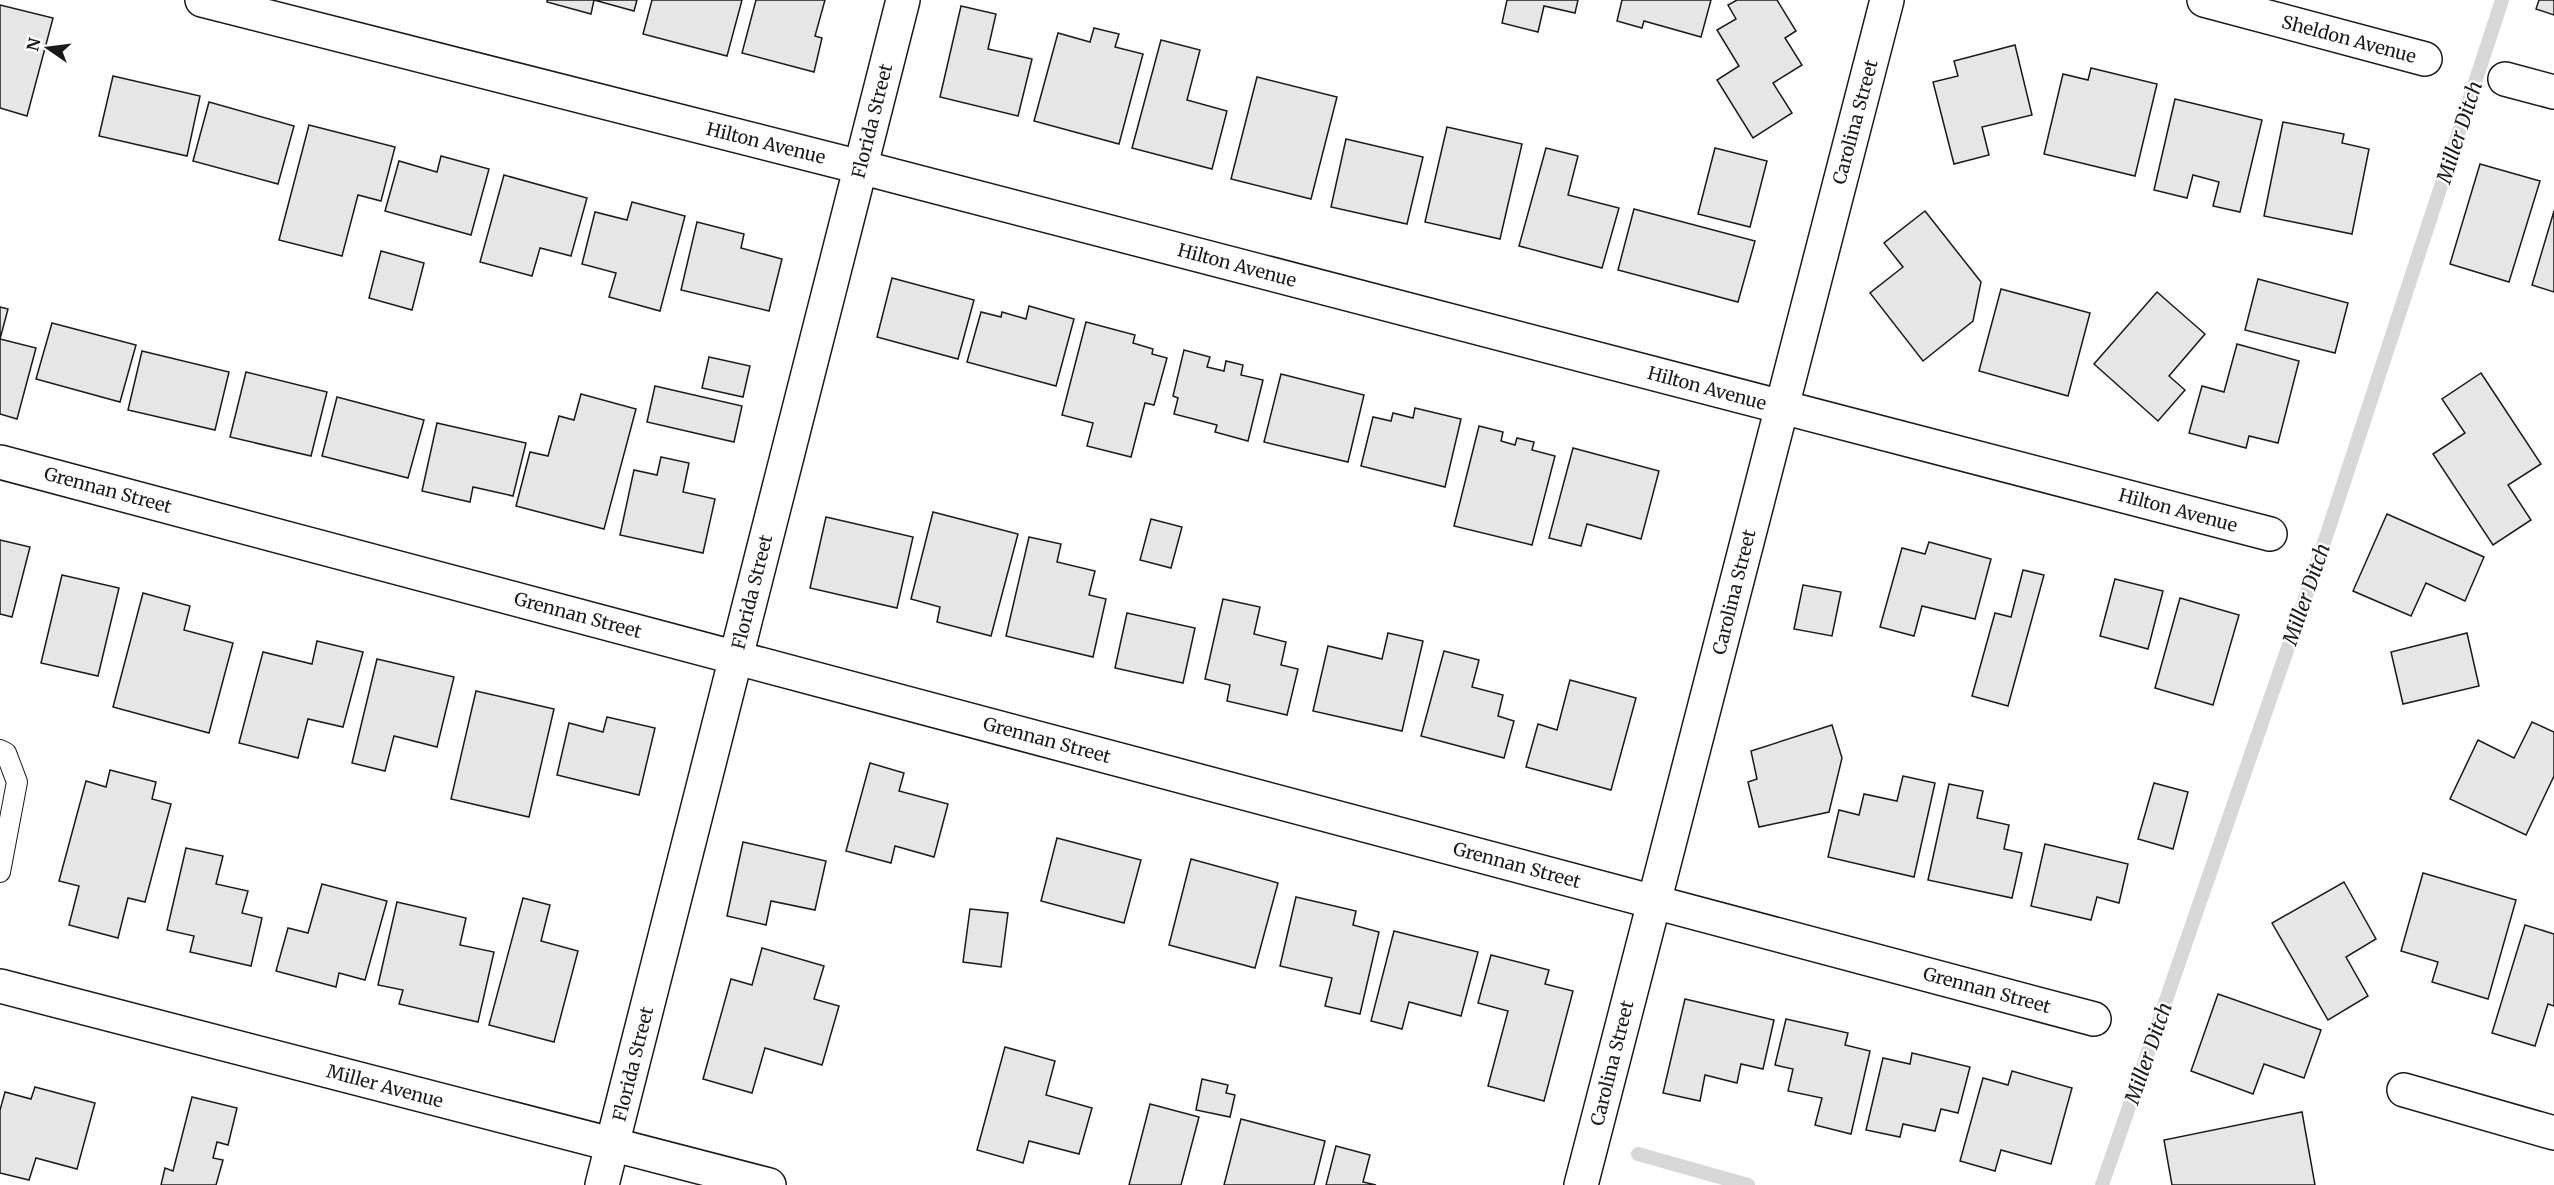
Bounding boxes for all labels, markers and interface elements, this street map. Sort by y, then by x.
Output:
street label: Sheldon Avenue [2279,10,2419,68]
north arrow [18,18,78,78]
text: N [22,35,45,53]
street label: Carolina Street [1827,57,1883,187]
street label: Florida Street [847,61,897,181]
water label: Miller Ditch [2430,78,2487,187]
street label: Hilton Avenue [704,117,828,169]
street label: Hilton Avenue [1175,238,1299,292]
street label: Hilton Avenue [1645,361,1769,415]
street label: Grennan Street [42,462,174,518]
street label: Hilton Avenue [2116,483,2240,537]
street label: Carolina Street [1707,527,1761,657]
street label: Florida Street [727,532,777,652]
water label: Miller Ditch [2277,540,2335,649]
street label: Grennan Street [512,587,644,643]
street label: Grennan Street [981,712,1113,768]
street label: Grennan Street [1451,837,1583,893]
street label: Grennan Street [1921,962,2053,1018]
street label: Carolina Street [1585,998,1639,1128]
water label: Miller Ditch [2119,999,2177,1108]
street label: Florida Street [608,1004,658,1124]
street label: Miller Avenue [324,1059,446,1113]

